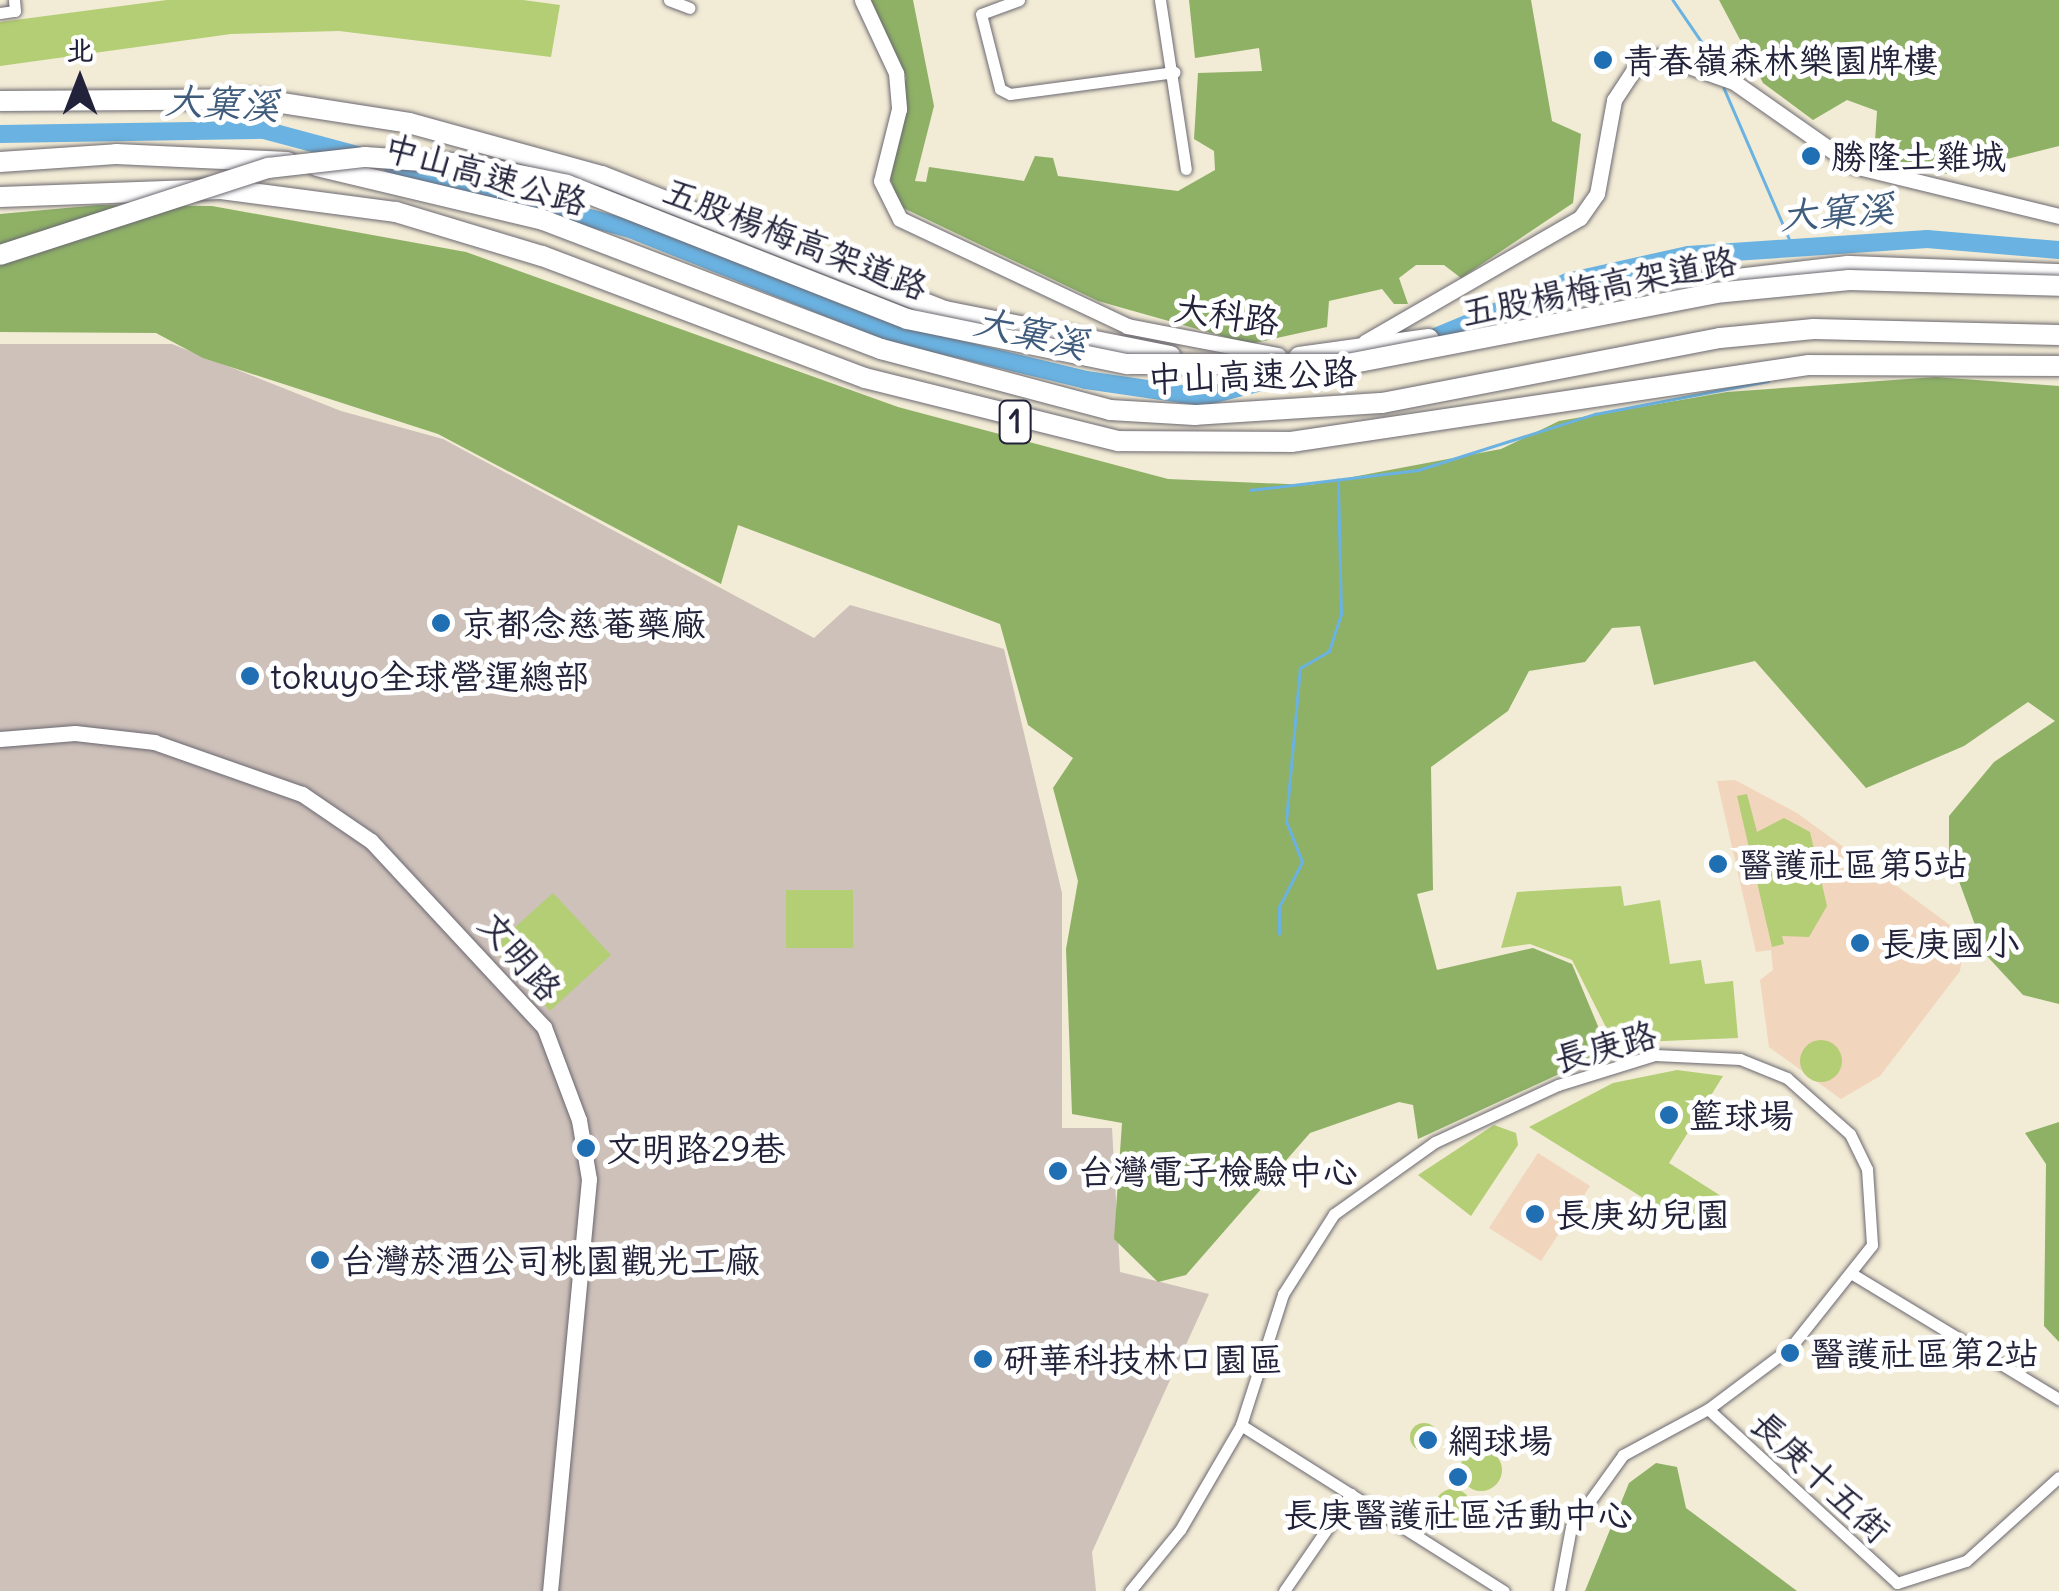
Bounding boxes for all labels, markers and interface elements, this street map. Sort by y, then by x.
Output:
north arrow [30,30,130,130]
text: 北 [66,32,94,68]
place label: 青春嶺森林樂園牌樓 [1623,39,1938,81]
marker: 青春嶺森林樂園牌樓 [1592,49,1614,71]
water label: 大窠溪 [164,77,280,129]
street label: 中山高速公路 [379,125,593,223]
place label: 勝隆土雞城 [1831,135,2006,177]
marker: 勝隆土雞城 [1800,145,1822,167]
street label: 五股楊梅高架道路 [658,168,934,308]
water label: 大窠溪 [1779,185,1895,239]
street label: 五股楊梅高架道路 [1458,239,1740,333]
street label: 大科路 [1172,286,1282,342]
water label: 大窠溪 [970,298,1092,368]
street label: 中山高速公路 [1146,350,1358,400]
road number: 1 [998,395,1032,449]
place label: 京都念慈菴藥廠 [461,602,706,644]
marker: 京都念慈菴藥廠 [430,612,452,634]
place label: tokuyo全球營運總部 [270,655,589,697]
marker: tokuyo全球營運總部 [239,665,261,687]
place label: 醫護社區第5站 [1738,843,1968,885]
marker: 醫護社區第5站 [1707,853,1729,875]
street label: 文明路 [471,903,571,1009]
place label: 長庚國小 [1880,922,2020,964]
marker: 長庚國小 [1849,932,1871,954]
street label: 長庚路 [1549,1012,1661,1080]
place label: 籃球場 [1689,1094,1794,1136]
marker: 籃球場 [1658,1104,1680,1126]
place label: 文明路29巷 [606,1127,785,1169]
marker: 文明路29巷 [575,1137,597,1159]
place label: 台灣電子檢驗中心 [1078,1150,1358,1192]
marker: 台灣電子檢驗中心 [1047,1160,1069,1182]
place label: 長庚幼兒園 [1555,1193,1730,1235]
marker: 長庚幼兒園 [1524,1203,1546,1225]
place label: 台灣菸酒公司桃園觀光工廠 [340,1239,760,1281]
marker: 台灣菸酒公司桃園觀光工廠 [309,1249,331,1271]
place label: 醫護社區第2站 [1810,1332,2039,1374]
place label: 研華科技林口園區 [1003,1338,1283,1380]
marker: 醫護社區第2站 [1779,1342,1801,1364]
marker: 研華科技林口園區 [972,1348,994,1370]
street label: 長庚十五街 [1743,1401,1899,1551]
place label: 網球場 [1448,1419,1553,1461]
marker: 網球場 [1417,1429,1439,1451]
marker: 長庚醫護社區活動中心 [1447,1466,1469,1488]
place label: 長庚醫護社區活動中心 [1283,1493,1633,1535]

